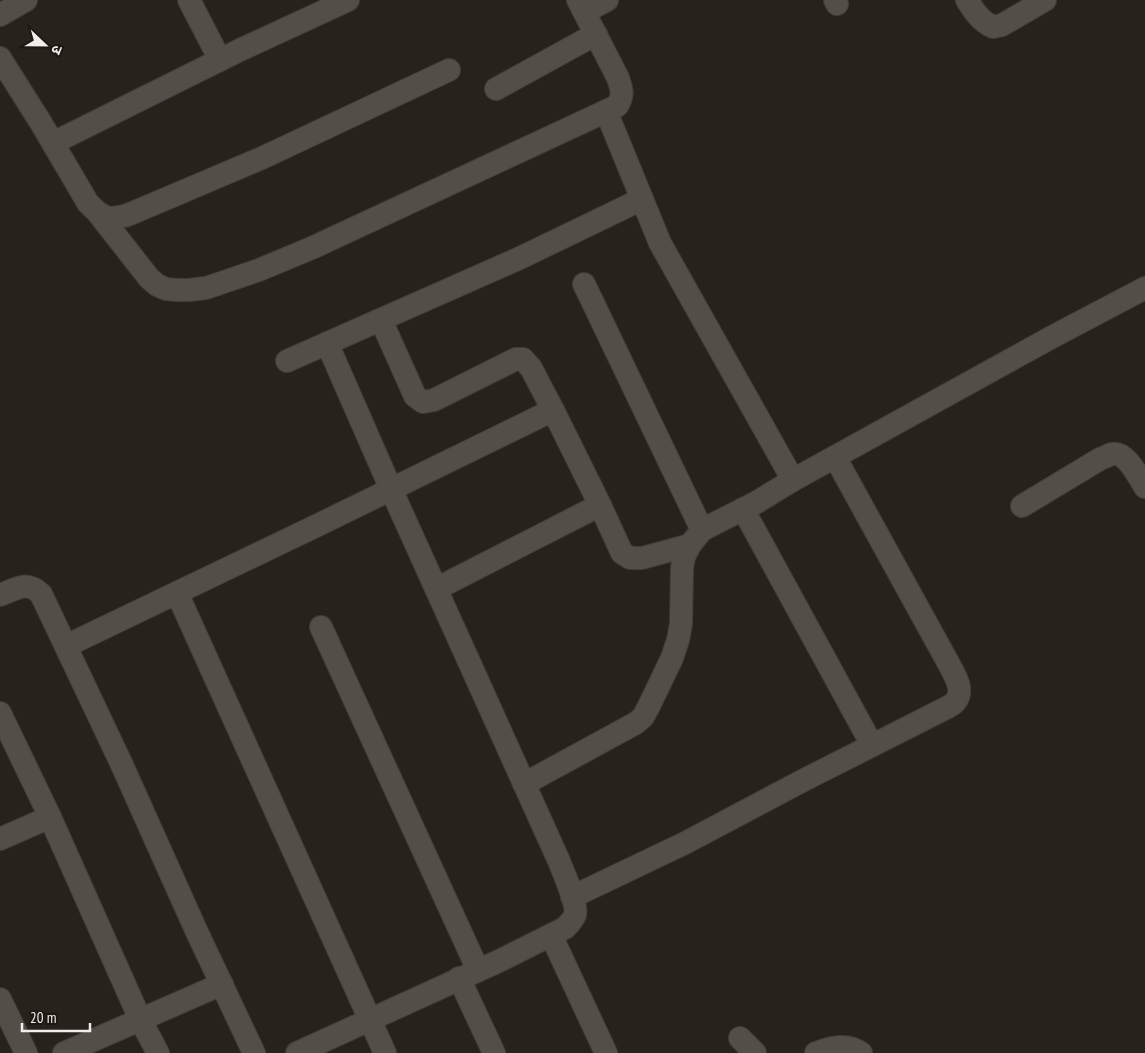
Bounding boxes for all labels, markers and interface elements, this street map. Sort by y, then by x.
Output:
north arrow [20,20,70,70]
text: उ [47,43,67,58]
scale bar [22,1000,90,1032]
text: 20 m [30,1008,56,1027]

